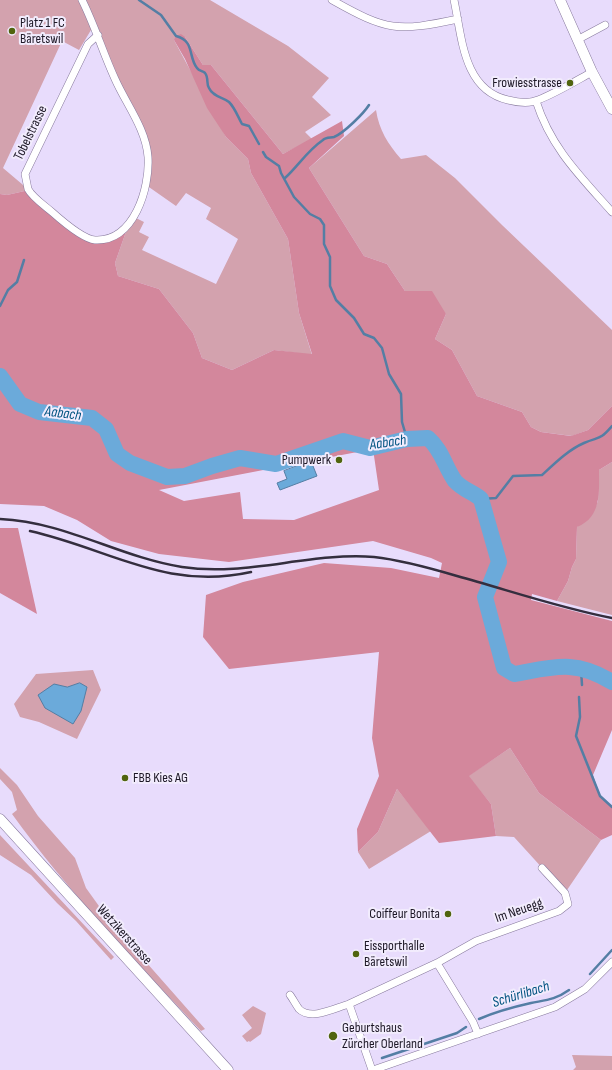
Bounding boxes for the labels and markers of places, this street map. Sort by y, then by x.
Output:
place label: Platz 1 FC Bäretswil [20,15,65,48]
marker: Platz 1 FC Bäretswil [7,26,17,36]
place label: Frowiesstrasse [492,75,562,91]
marker: Frowiesstrasse [565,78,575,88]
place label: Pumpwerk [282,452,331,468]
marker: Pumpwerk [334,455,344,465]
place label: FBB Kies AG [133,770,188,786]
marker: FBB Kies AG [120,773,130,783]
place label: Coiffeur Bonita [369,906,440,922]
marker: Coiffeur Bonita [443,909,453,919]
place label: Eissporthalle Bäretswil [364,938,425,970]
marker: Eissporthalle Bäretswil [351,949,361,959]
place label: Geburtshaus Zürcher Oberland [342,1020,423,1052]
marker: Geburtshaus Zürcher Oberland [327,1030,339,1042]

